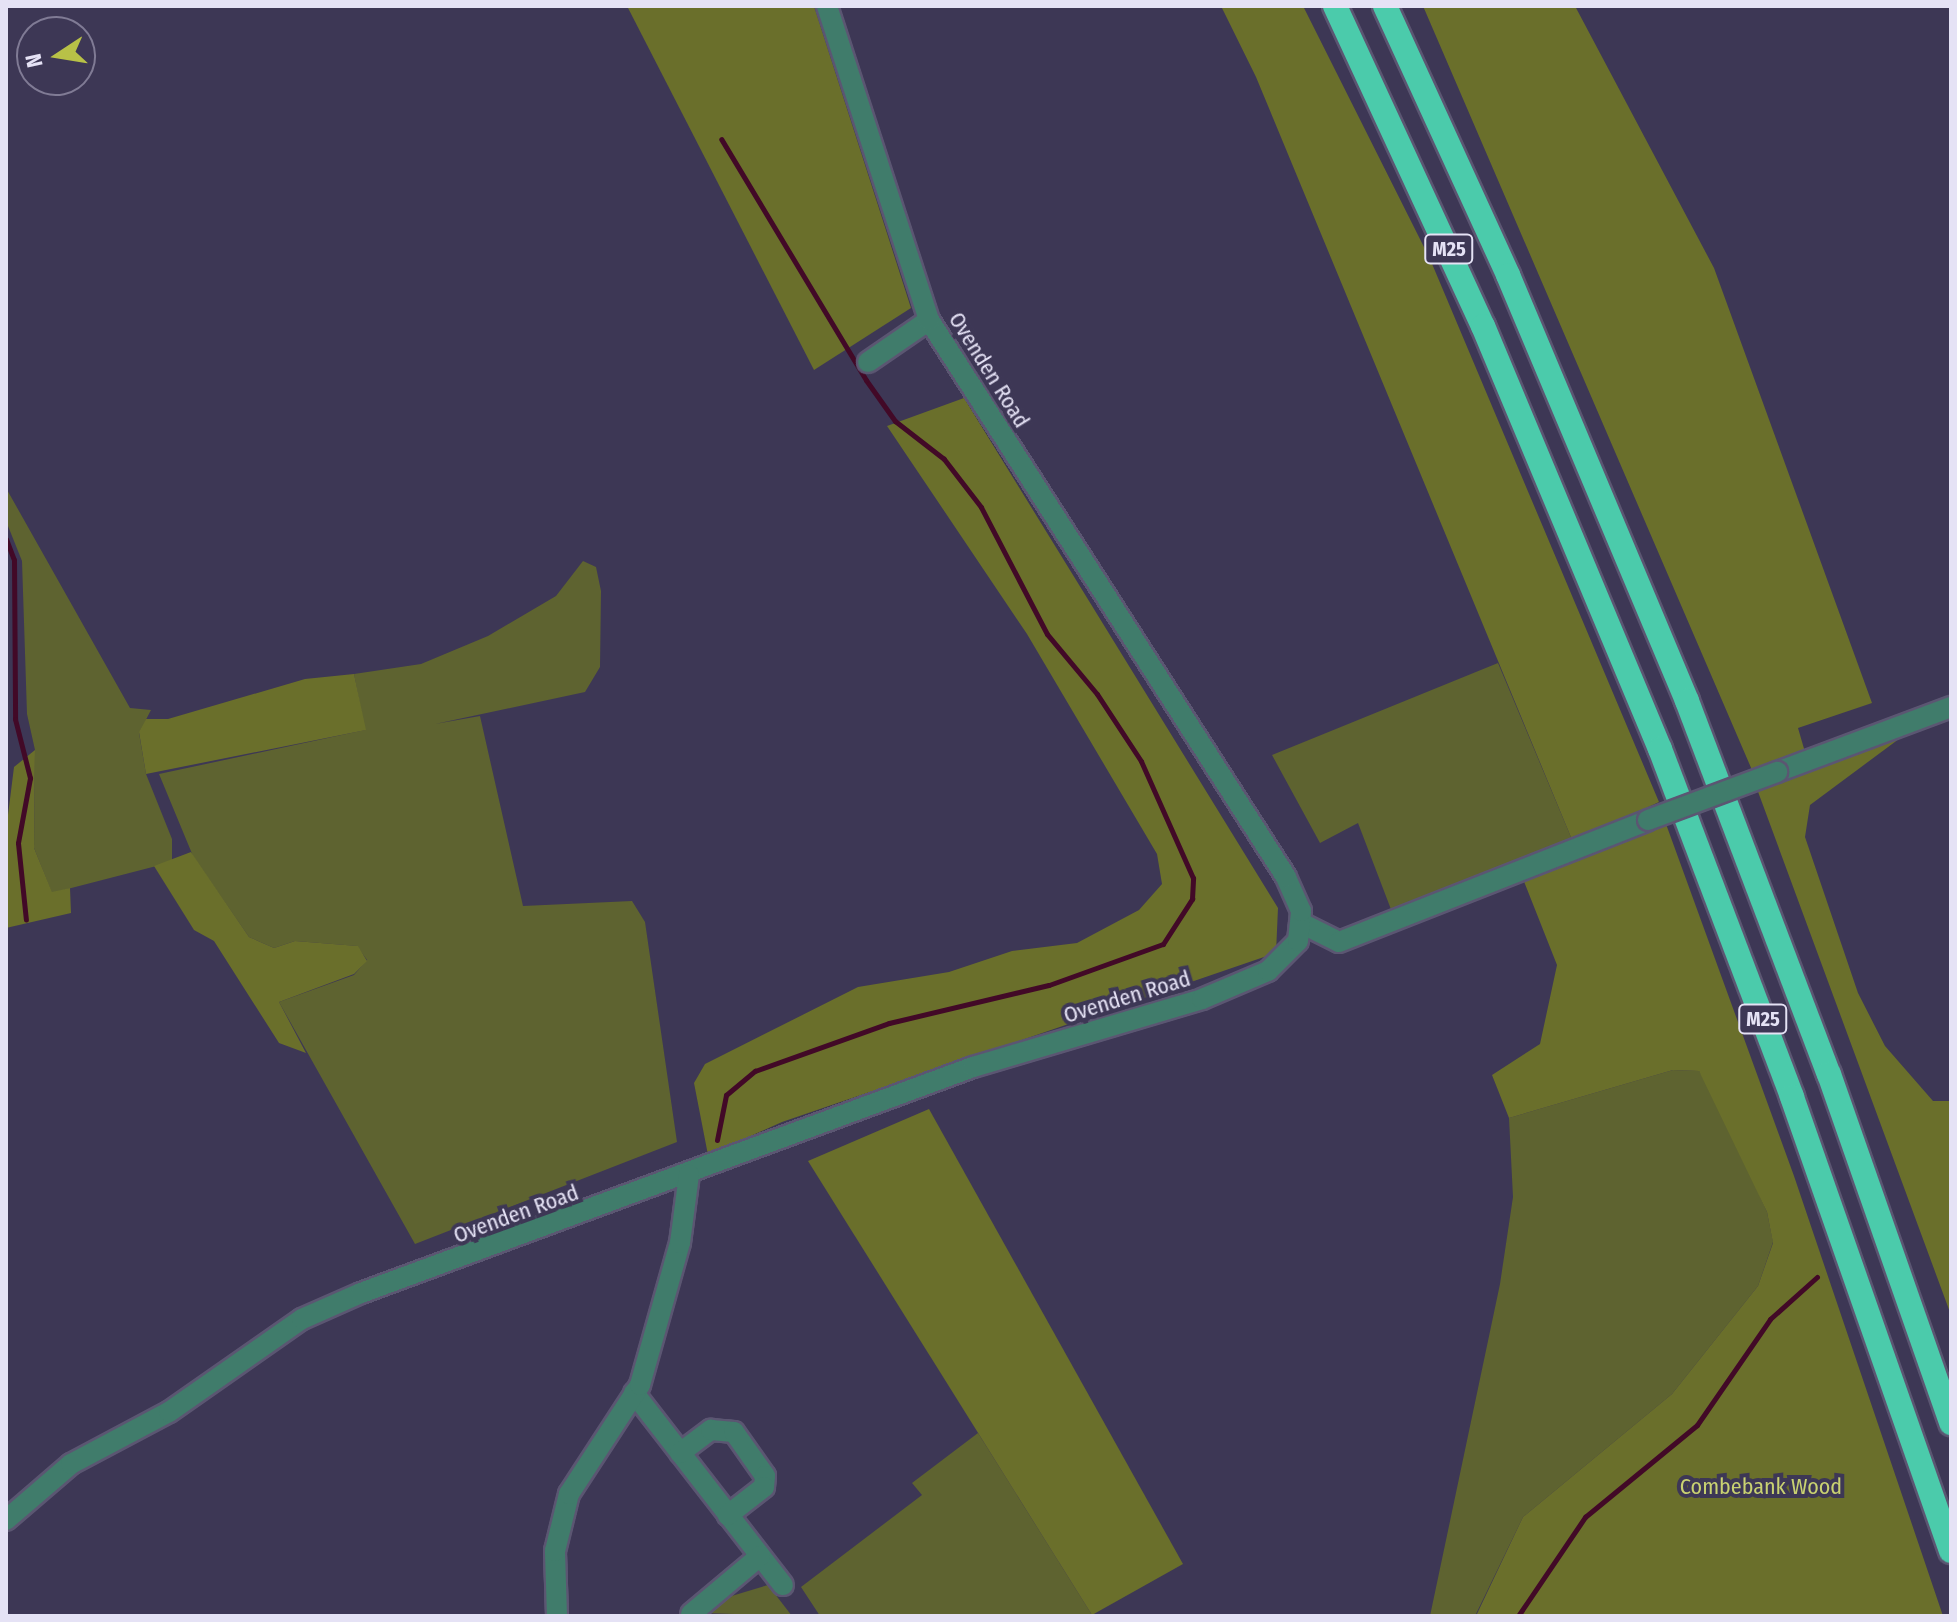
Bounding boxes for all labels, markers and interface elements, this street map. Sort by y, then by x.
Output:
north arrow [16,16,96,96]
text: N [19,51,49,70]
road number: M25 [1423,233,1475,265]
street label: Ovenden Road [943,307,1035,433]
street label: Ovenden Road [1060,965,1194,1029]
road number: M25 [1737,1003,1789,1035]
street label: Ovenden Road [450,1179,582,1249]
park label: Combebank Wood [1680,1474,1842,1500]

